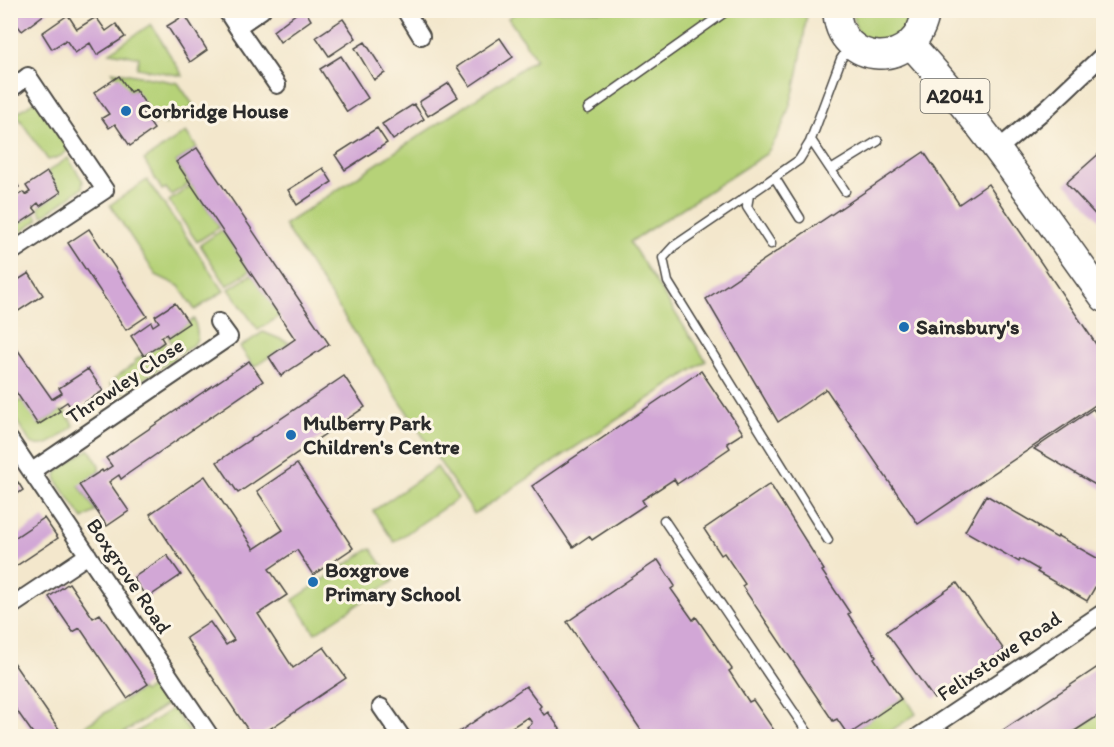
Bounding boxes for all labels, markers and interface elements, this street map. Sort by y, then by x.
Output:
road number: A2041 [920,79,990,113]
place label: Corbridge House [138,98,289,124]
marker: Corbridge House [119,104,133,118]
place label: Sainsbury's [916,314,1020,340]
marker: Sainsbury's [897,320,911,334]
street label: Throwley Close [61,332,188,429]
place label: Mulberry Park Children's Centre [303,410,460,459]
marker: Mulberry Park Children's Centre [284,428,298,442]
street label: Boxgrove Road [82,513,177,638]
place label: Boxgrove Primary School [325,557,462,607]
marker: Boxgrove Primary School [306,575,320,589]
street label: Felixstowe Road [932,605,1066,706]

